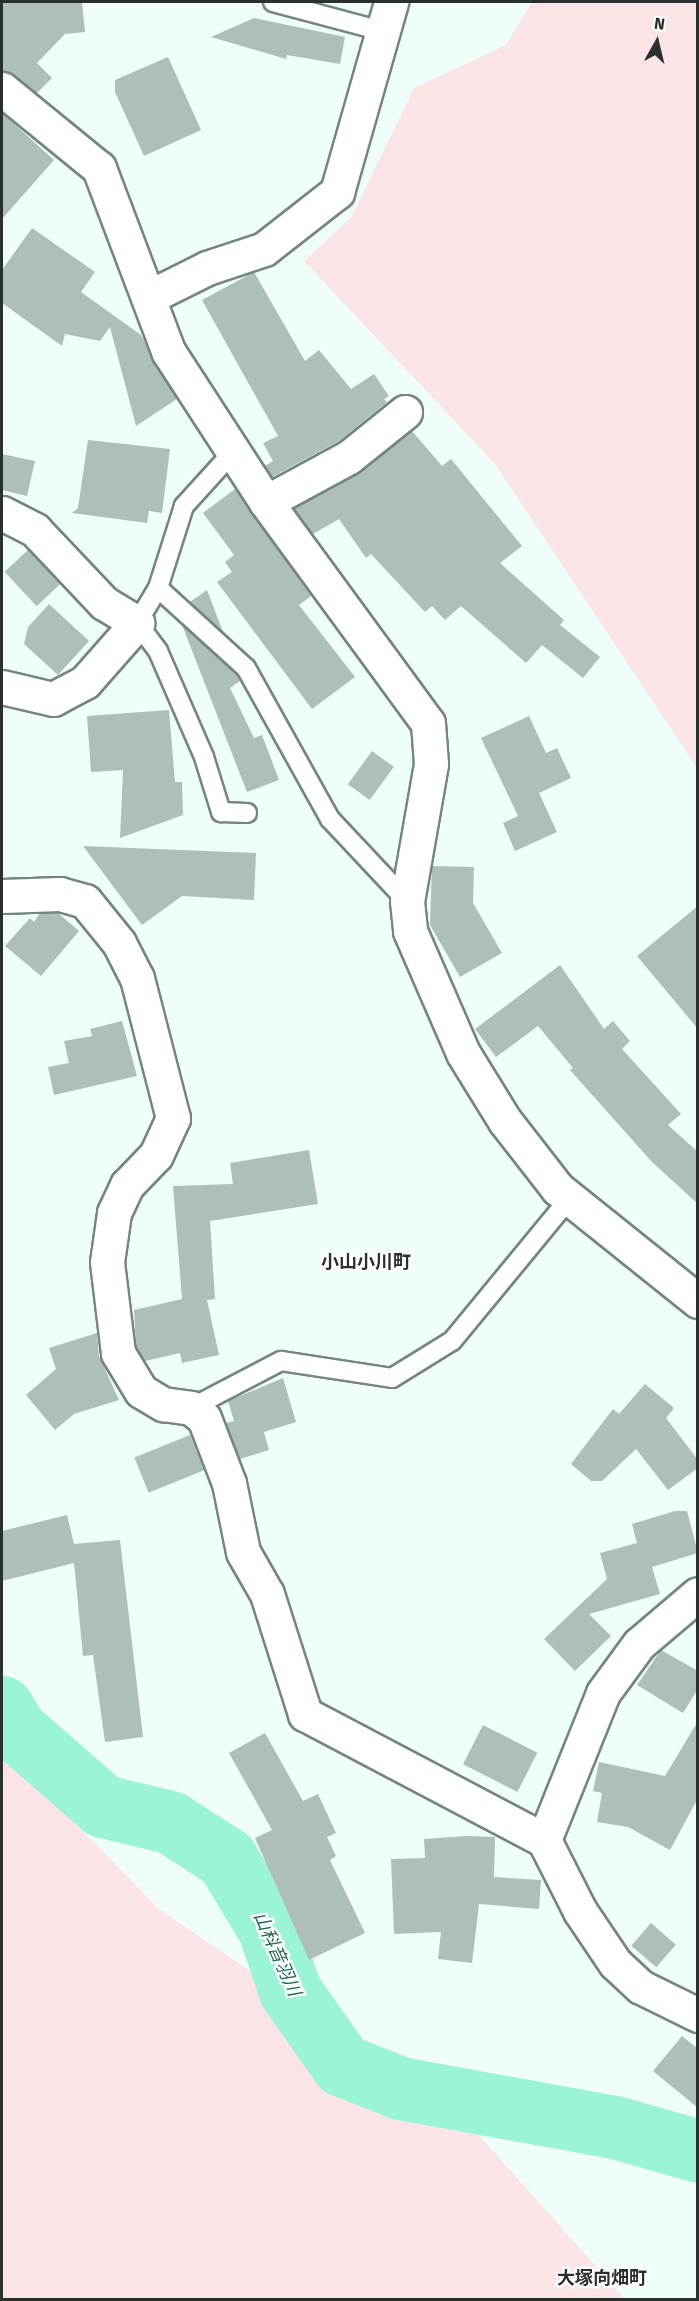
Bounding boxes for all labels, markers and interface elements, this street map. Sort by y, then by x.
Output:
north arrow [627,12,687,72]
text: N [653,14,666,34]
district label: 小山小川町 [321,1251,411,1273]
water label: 山科音羽川 [249,1908,305,2000]
district label: 大塚向畑町 [557,2267,647,2289]

